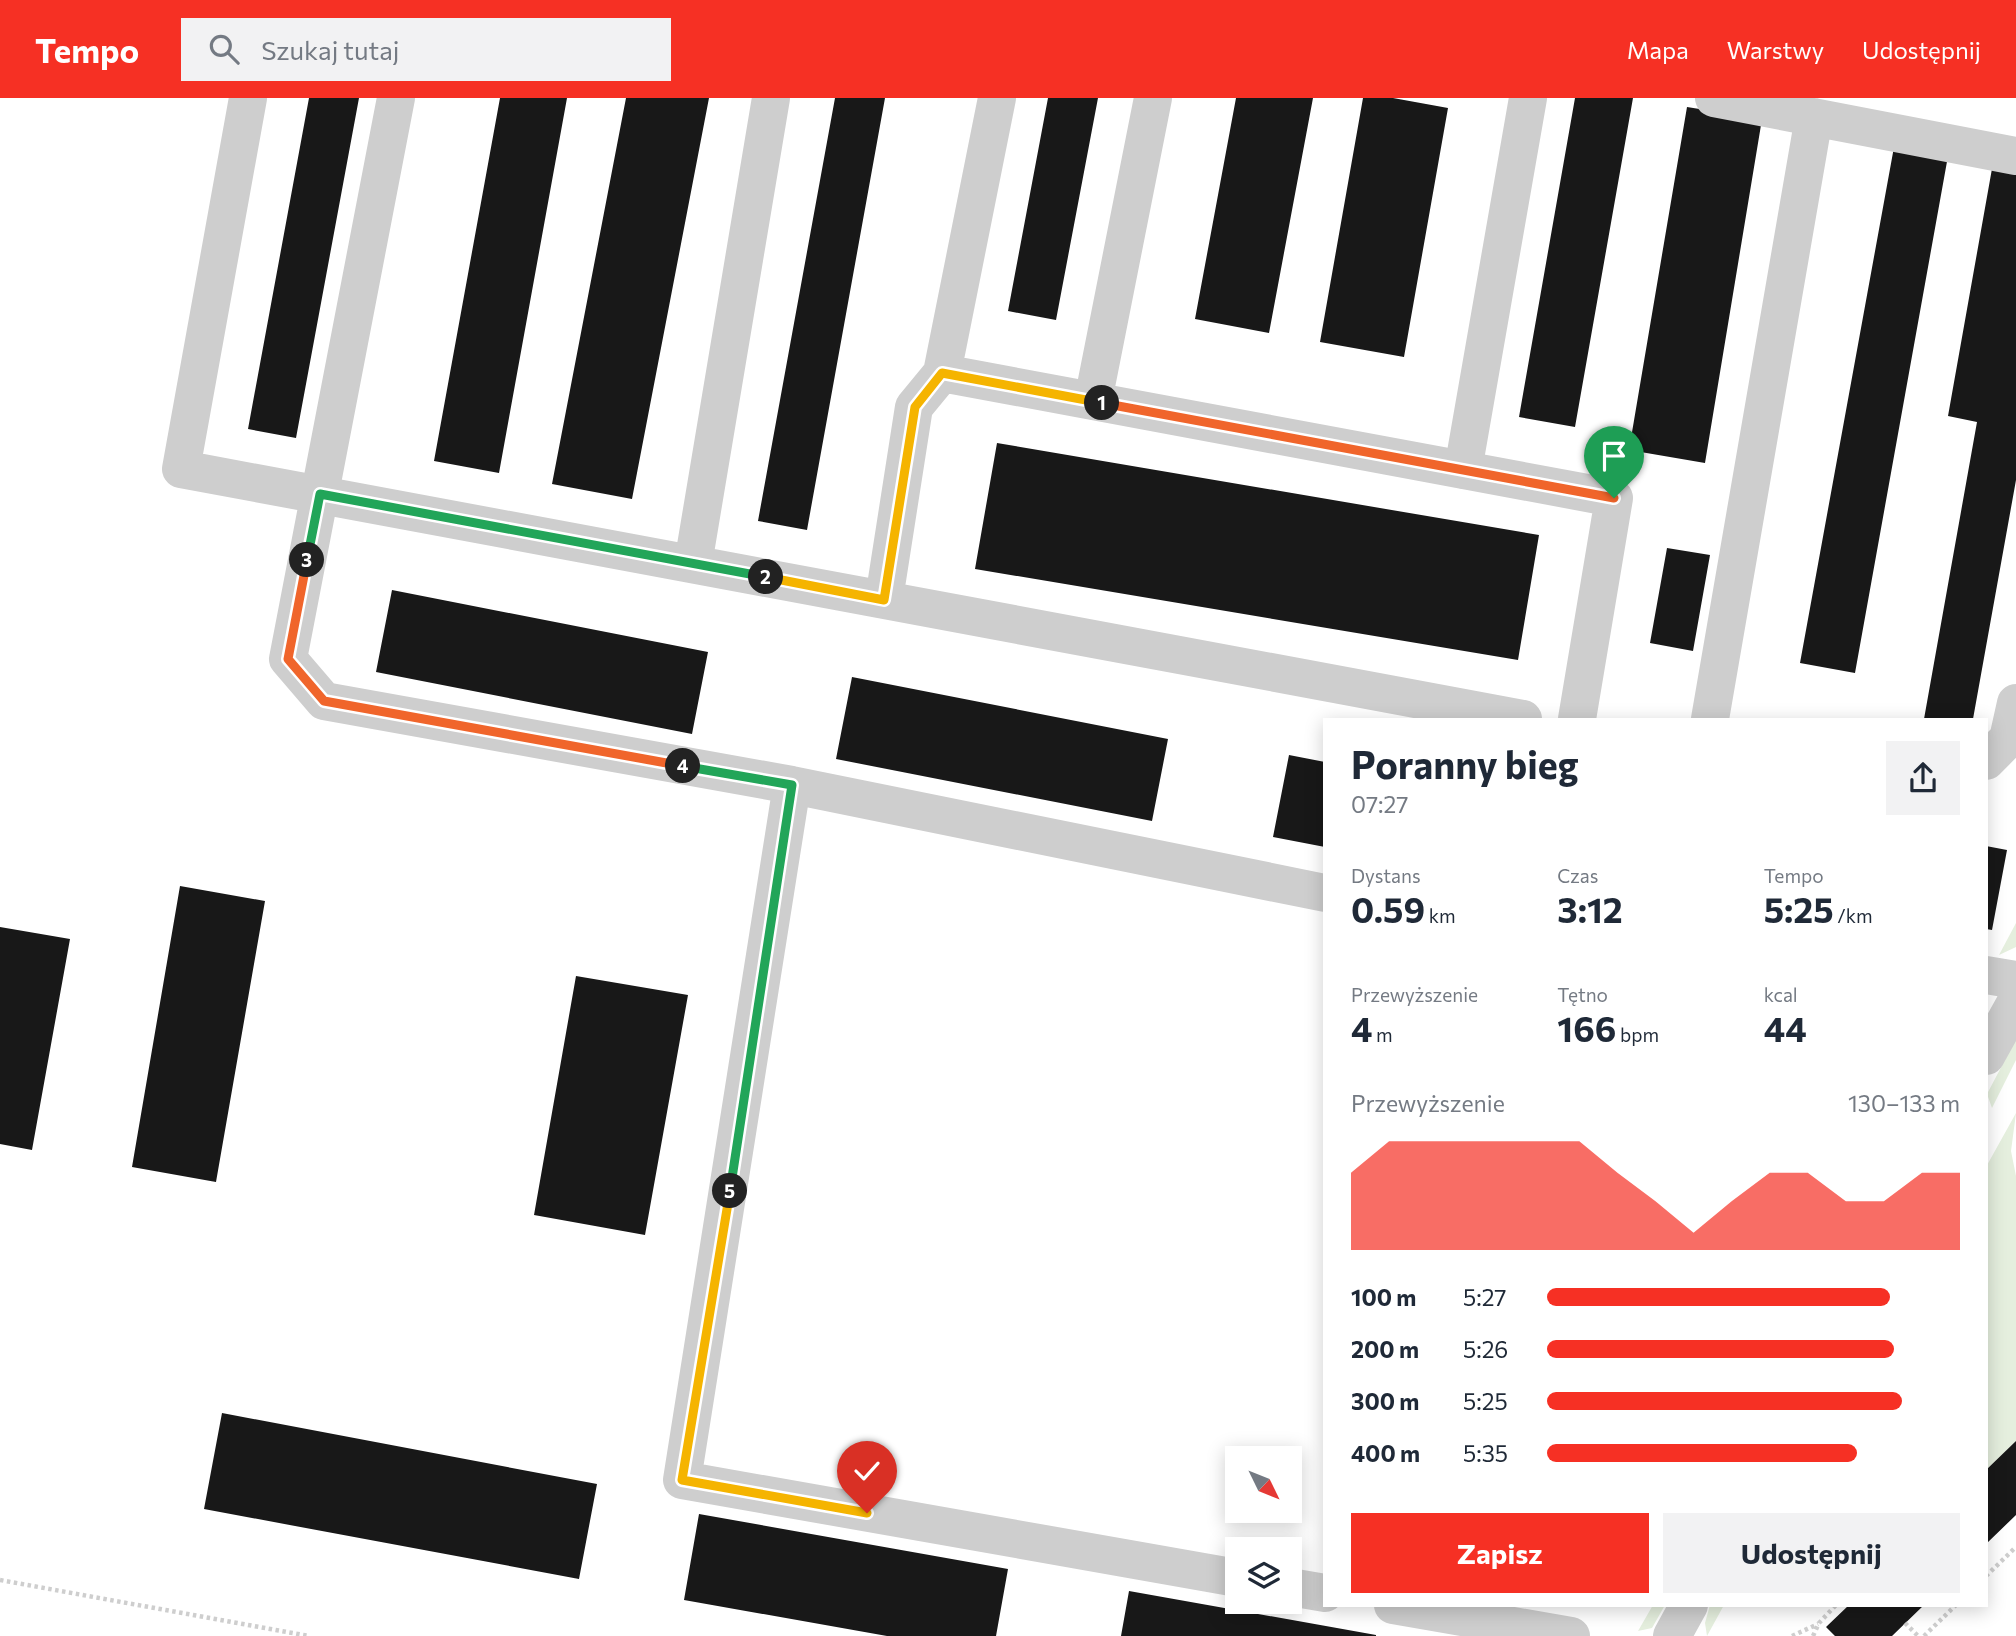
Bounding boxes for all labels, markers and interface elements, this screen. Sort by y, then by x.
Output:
search box [181,18,671,81]
text: Tempo [35,29,139,70]
icon: search [205,30,243,68]
text: Szukaj tutaj [261,34,399,65]
text: Mapa [1627,35,1689,64]
text: Warstwy [1727,35,1824,64]
text: Udostępnij [1862,35,1981,64]
pin: 1 [1084,386,1120,420]
text: 1 [1097,391,1106,414]
pin [1584,426,1644,498]
icon: arrive [1595,437,1633,475]
pin: 3 [290,542,324,578]
text: 3 [301,548,312,571]
pin: 2 [748,560,784,594]
text: 2 [760,565,771,588]
text: Poranny bieg [1351,740,1579,787]
button: share [1886,741,1960,815]
pin: 4 [666,748,700,784]
text: 4 [677,754,688,777]
text: 07:27 [1351,790,1408,818]
text: Dystans [1351,864,1421,887]
text: Czas [1557,864,1598,887]
text: Tempo [1764,864,1824,887]
text: 0.59 [1351,887,1425,930]
text: 3:12 [1557,887,1623,930]
text: 5:25 [1764,887,1834,930]
text: km [1425,904,1456,927]
text: /km [1834,904,1873,927]
text: Przewyższenie [1351,983,1478,1006]
text: Tętno [1557,983,1608,1006]
text: kcal [1764,983,1798,1006]
text: 4 [1351,1006,1372,1049]
text: 166 [1557,1006,1616,1049]
text: 44 [1764,1006,1807,1049]
text: m [1372,1023,1393,1046]
text: bpm [1616,1023,1659,1046]
text: Przewyższenie [1351,1089,1505,1117]
text: 130–133 m [1848,1089,1960,1117]
pin: 5 [712,1174,748,1208]
text: 5 [724,1179,735,1202]
text: 100 m [1351,1283,1416,1311]
text: 5:27 [1463,1283,1506,1311]
text: 200 m [1351,1335,1419,1363]
text: 5:26 [1463,1335,1508,1363]
text: 300 m [1351,1387,1419,1415]
text: 5:25 [1463,1387,1508,1415]
text: 400 m [1351,1439,1420,1467]
text: 5:35 [1463,1439,1508,1467]
pin [837,1441,897,1513]
north arrow [1225,1446,1302,1522]
map controls [1225,1446,1302,1614]
icon: check [848,1452,886,1490]
button: Zapisz [1351,1513,1649,1593]
button: Udostępnij [1663,1513,1960,1593]
button: layers [1225,1537,1302,1614]

